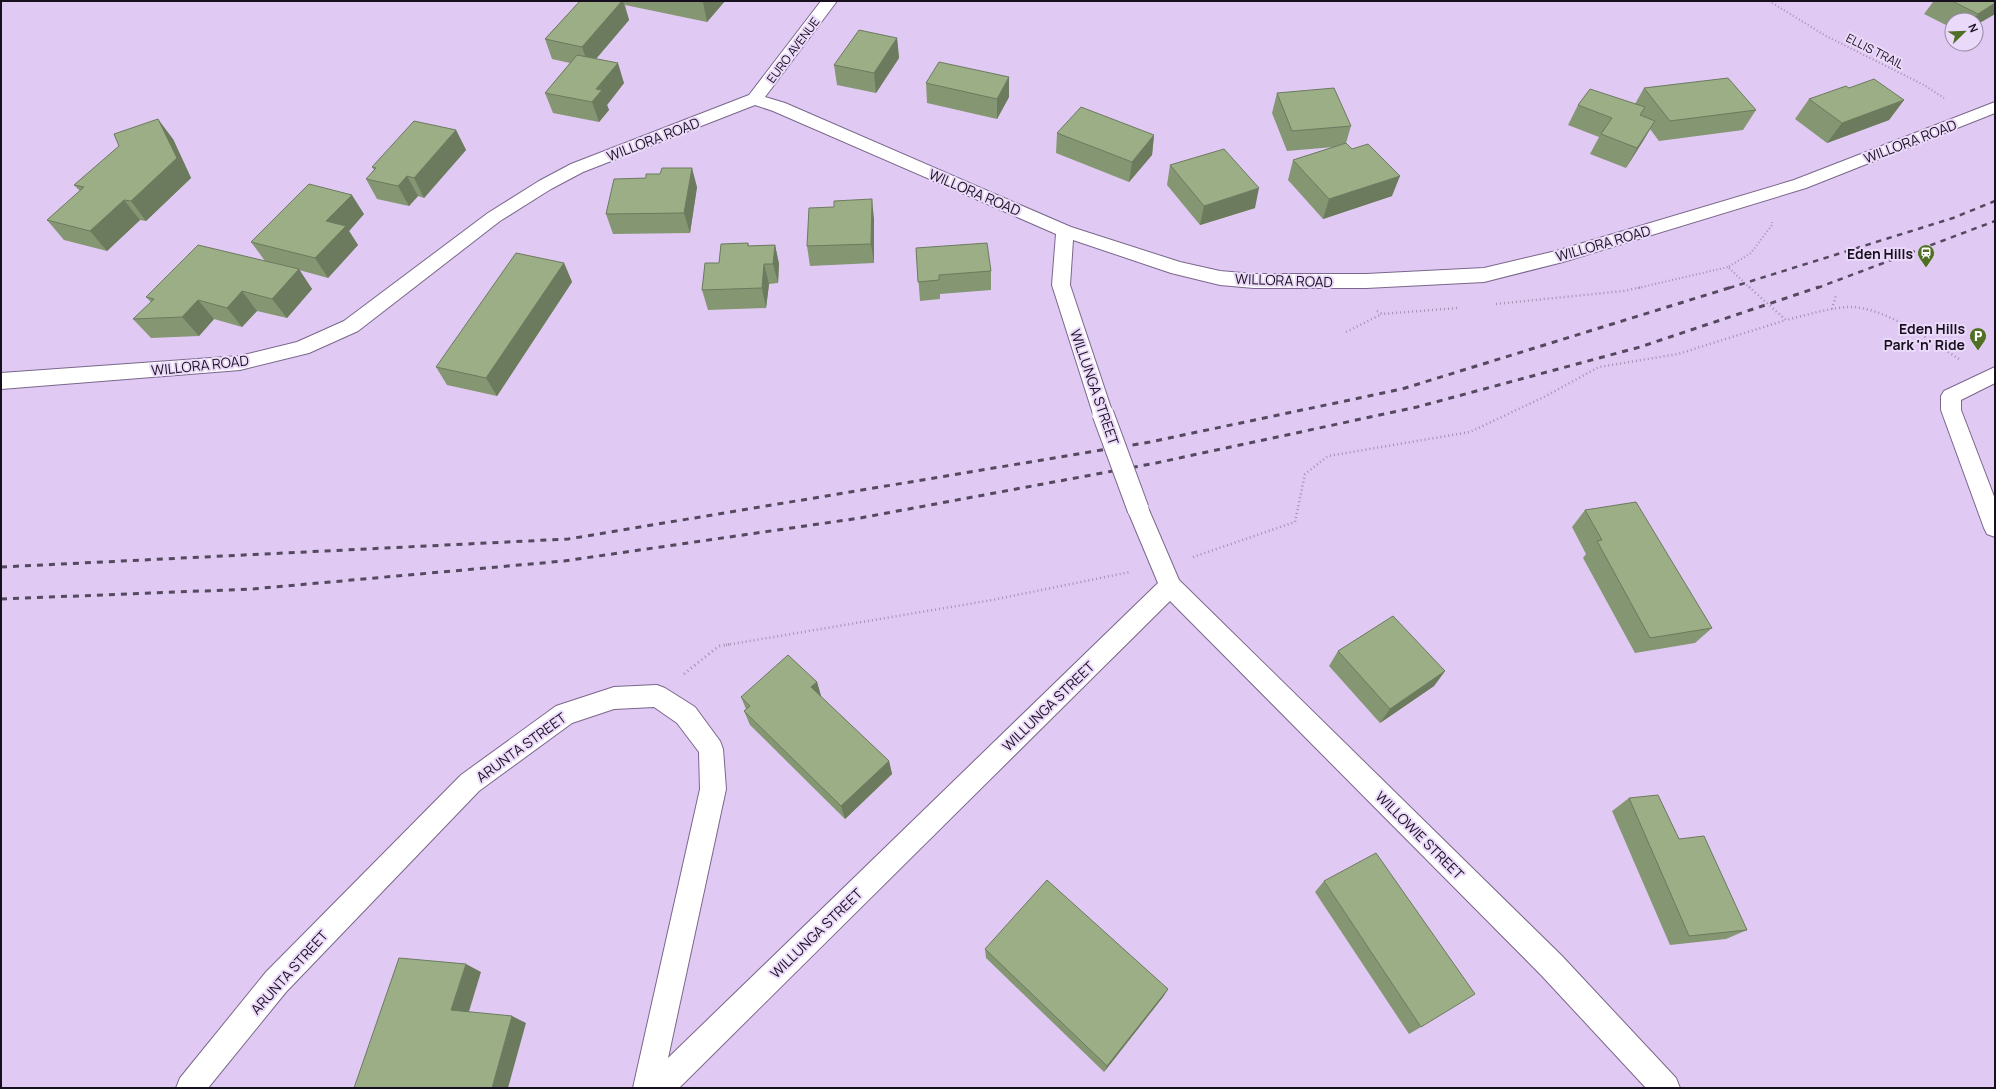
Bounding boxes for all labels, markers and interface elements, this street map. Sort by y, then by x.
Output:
north arrow [1944,12,1984,52]
street label: EURO AVENUE [763,14,823,86]
text: N [1965,21,1982,35]
street label: ELLIS TRAIL [1843,29,1907,73]
street label: WILLORA ROAD [604,113,702,165]
street label: WILLORA ROAD [1861,115,1959,167]
street label: WILLORA ROAD [926,164,1024,220]
street label: WILLORA ROAD [1553,220,1653,266]
station icon: Eden Hills [1916,243,1936,268]
place label: Eden Hills [1847,244,1913,263]
street label: WILLORA ROAD [1235,269,1333,291]
place label: Eden Hills Park 'n' Ride [1884,319,1965,354]
street label: WILLUNGA STREET [1066,326,1124,448]
parking icon: Eden Hills Park 'n' Ride [1968,326,1988,351]
street label: WILLORA ROAD [150,350,250,380]
street label: WILLUNGA STREET [998,657,1099,755]
street label: ARUNTA STREET [472,707,570,786]
street label: WILLOWIE STREET [1372,787,1469,884]
street label: WILLUNGA STREET [766,884,867,982]
street label: ARUNTA STREET [246,925,332,1018]

